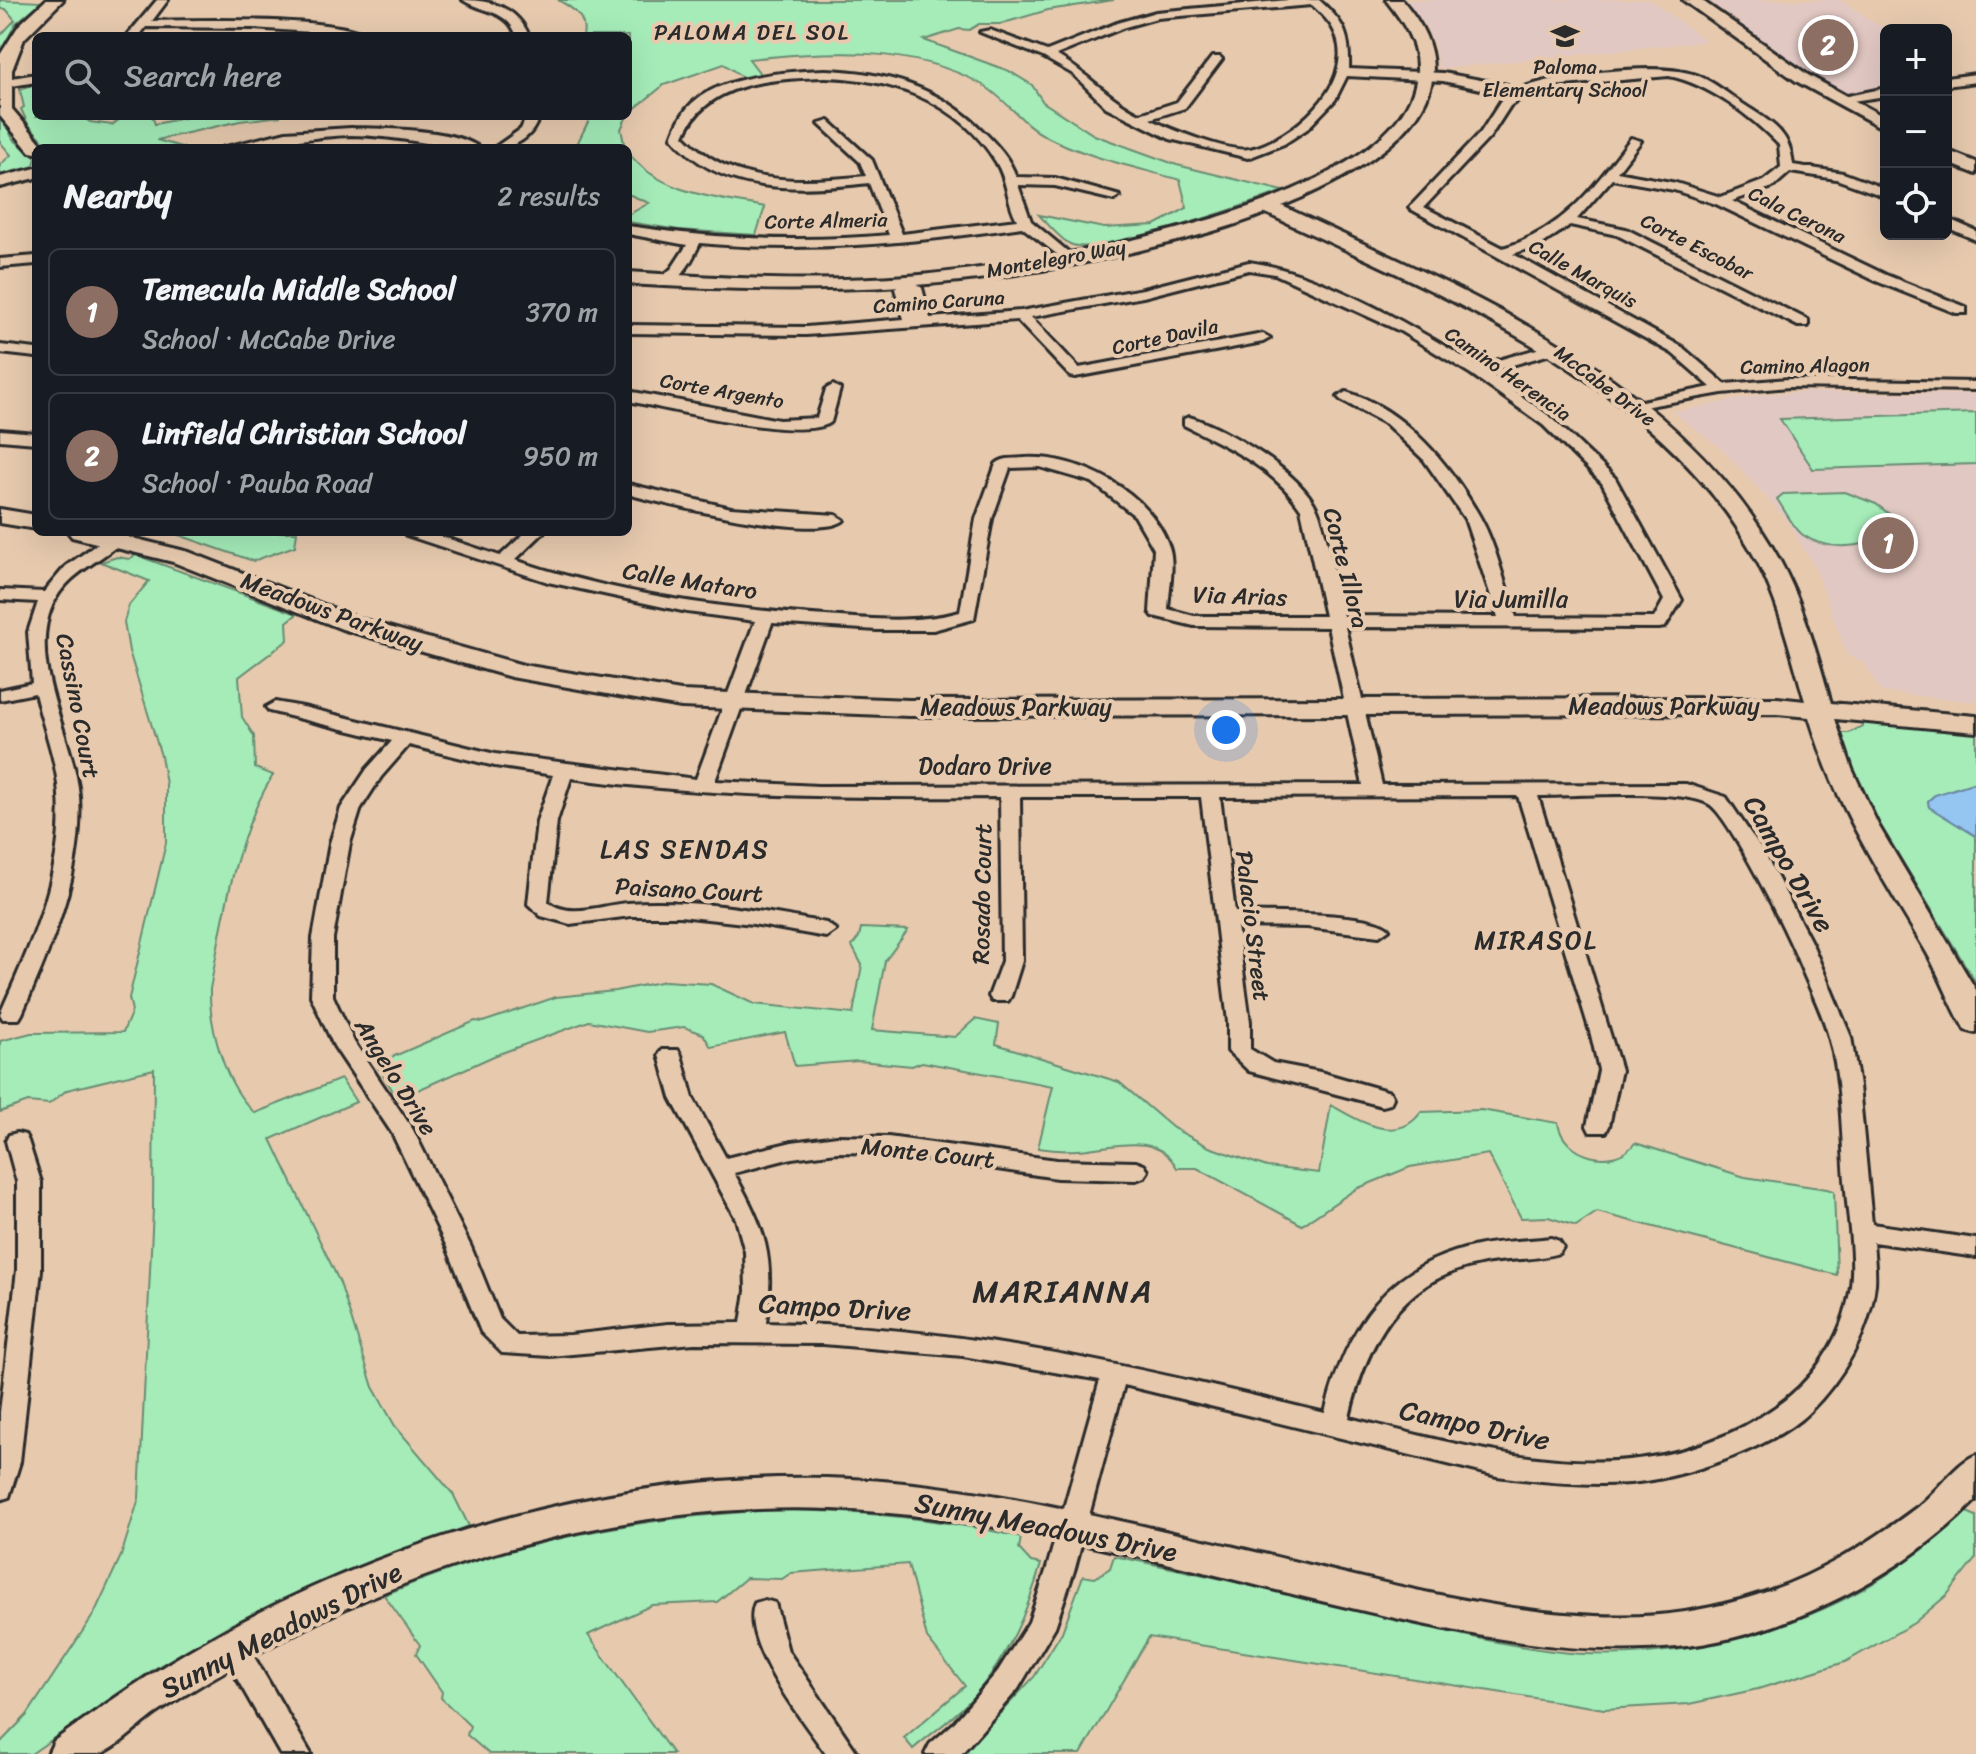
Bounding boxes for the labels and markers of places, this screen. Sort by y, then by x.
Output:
pin: 2 [1802,15,1854,75]
school or university icon: Paloma Elementary School [1550,21,1580,51]
place label: Paloma Elementary School [1482,50,1648,108]
pin: 1 [1862,513,1914,573]

